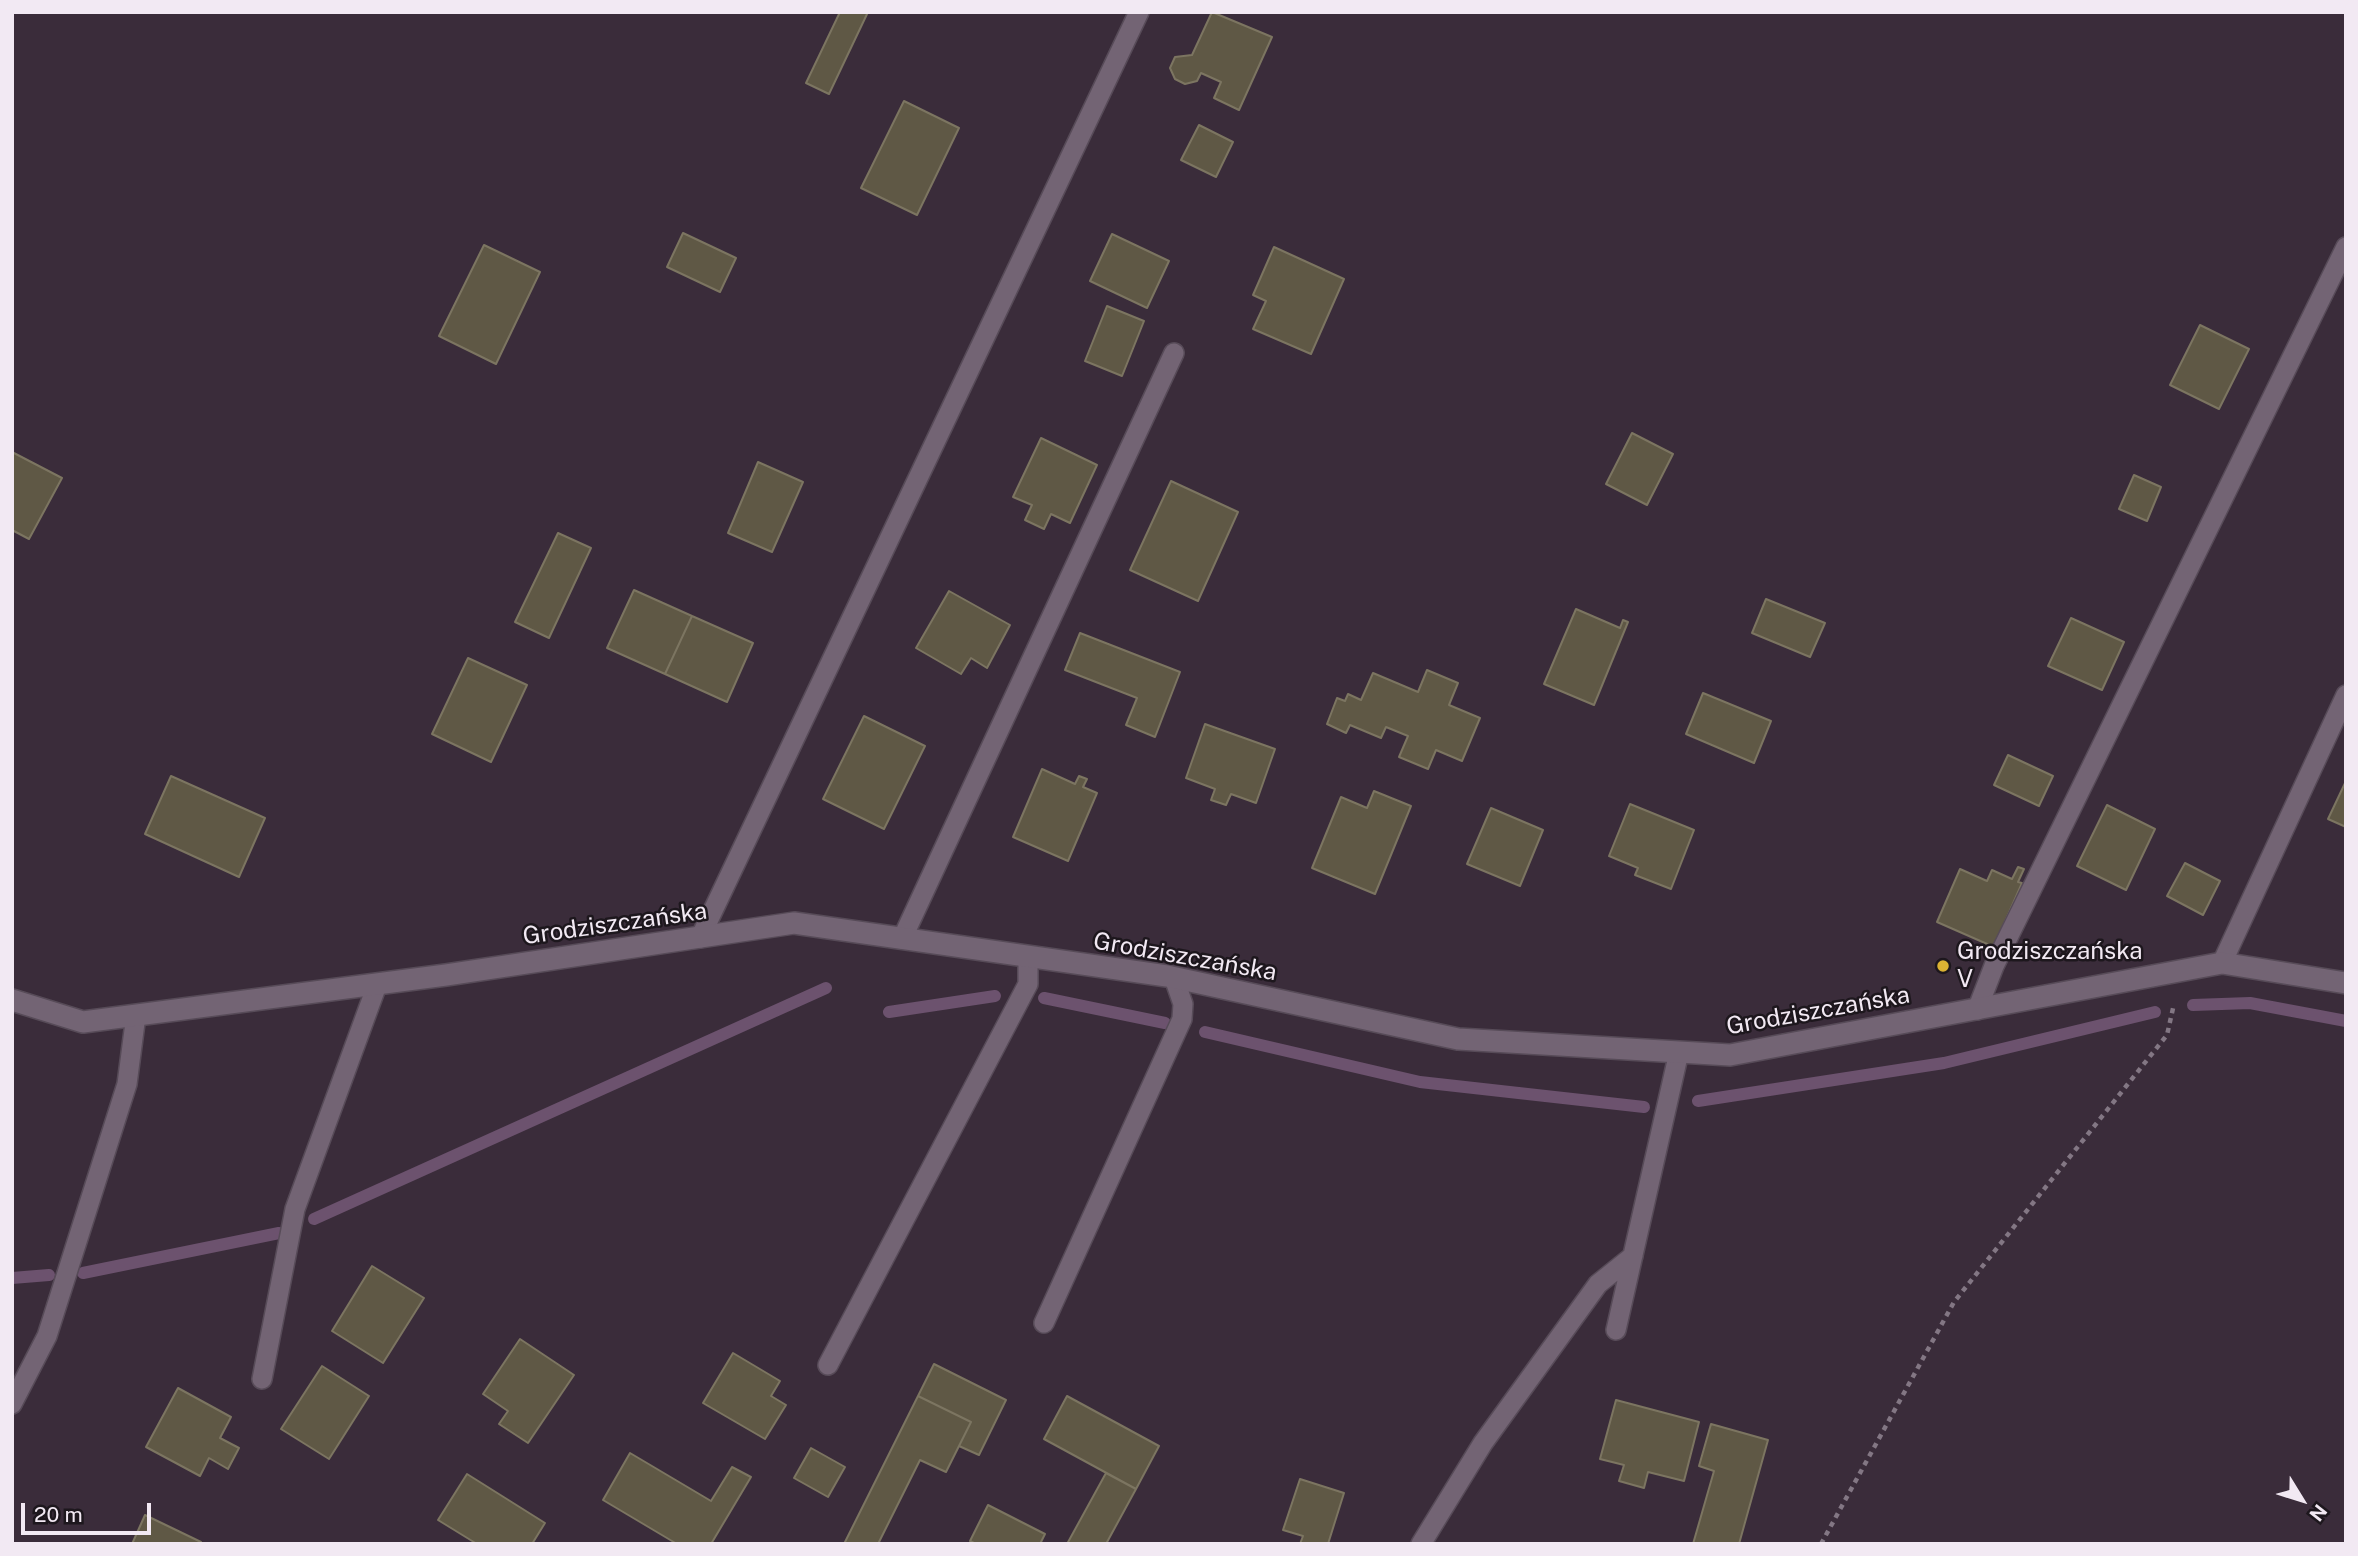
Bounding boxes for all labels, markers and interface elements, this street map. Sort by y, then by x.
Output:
street label: Grodziszczańska [521,897,709,951]
street label: Grodziszczańska [1091,927,1279,987]
place label: Grodziszczańska V [1957,938,2143,994]
marker: Grodziszczańska V [1935,958,1951,974]
street label: Grodziszczańska [1724,981,1912,1041]
north arrow [2267,1465,2337,1535]
scale bar [24,1490,154,1534]
text: N [2305,1500,2332,1526]
text: 20 m [34,1502,83,1527]

